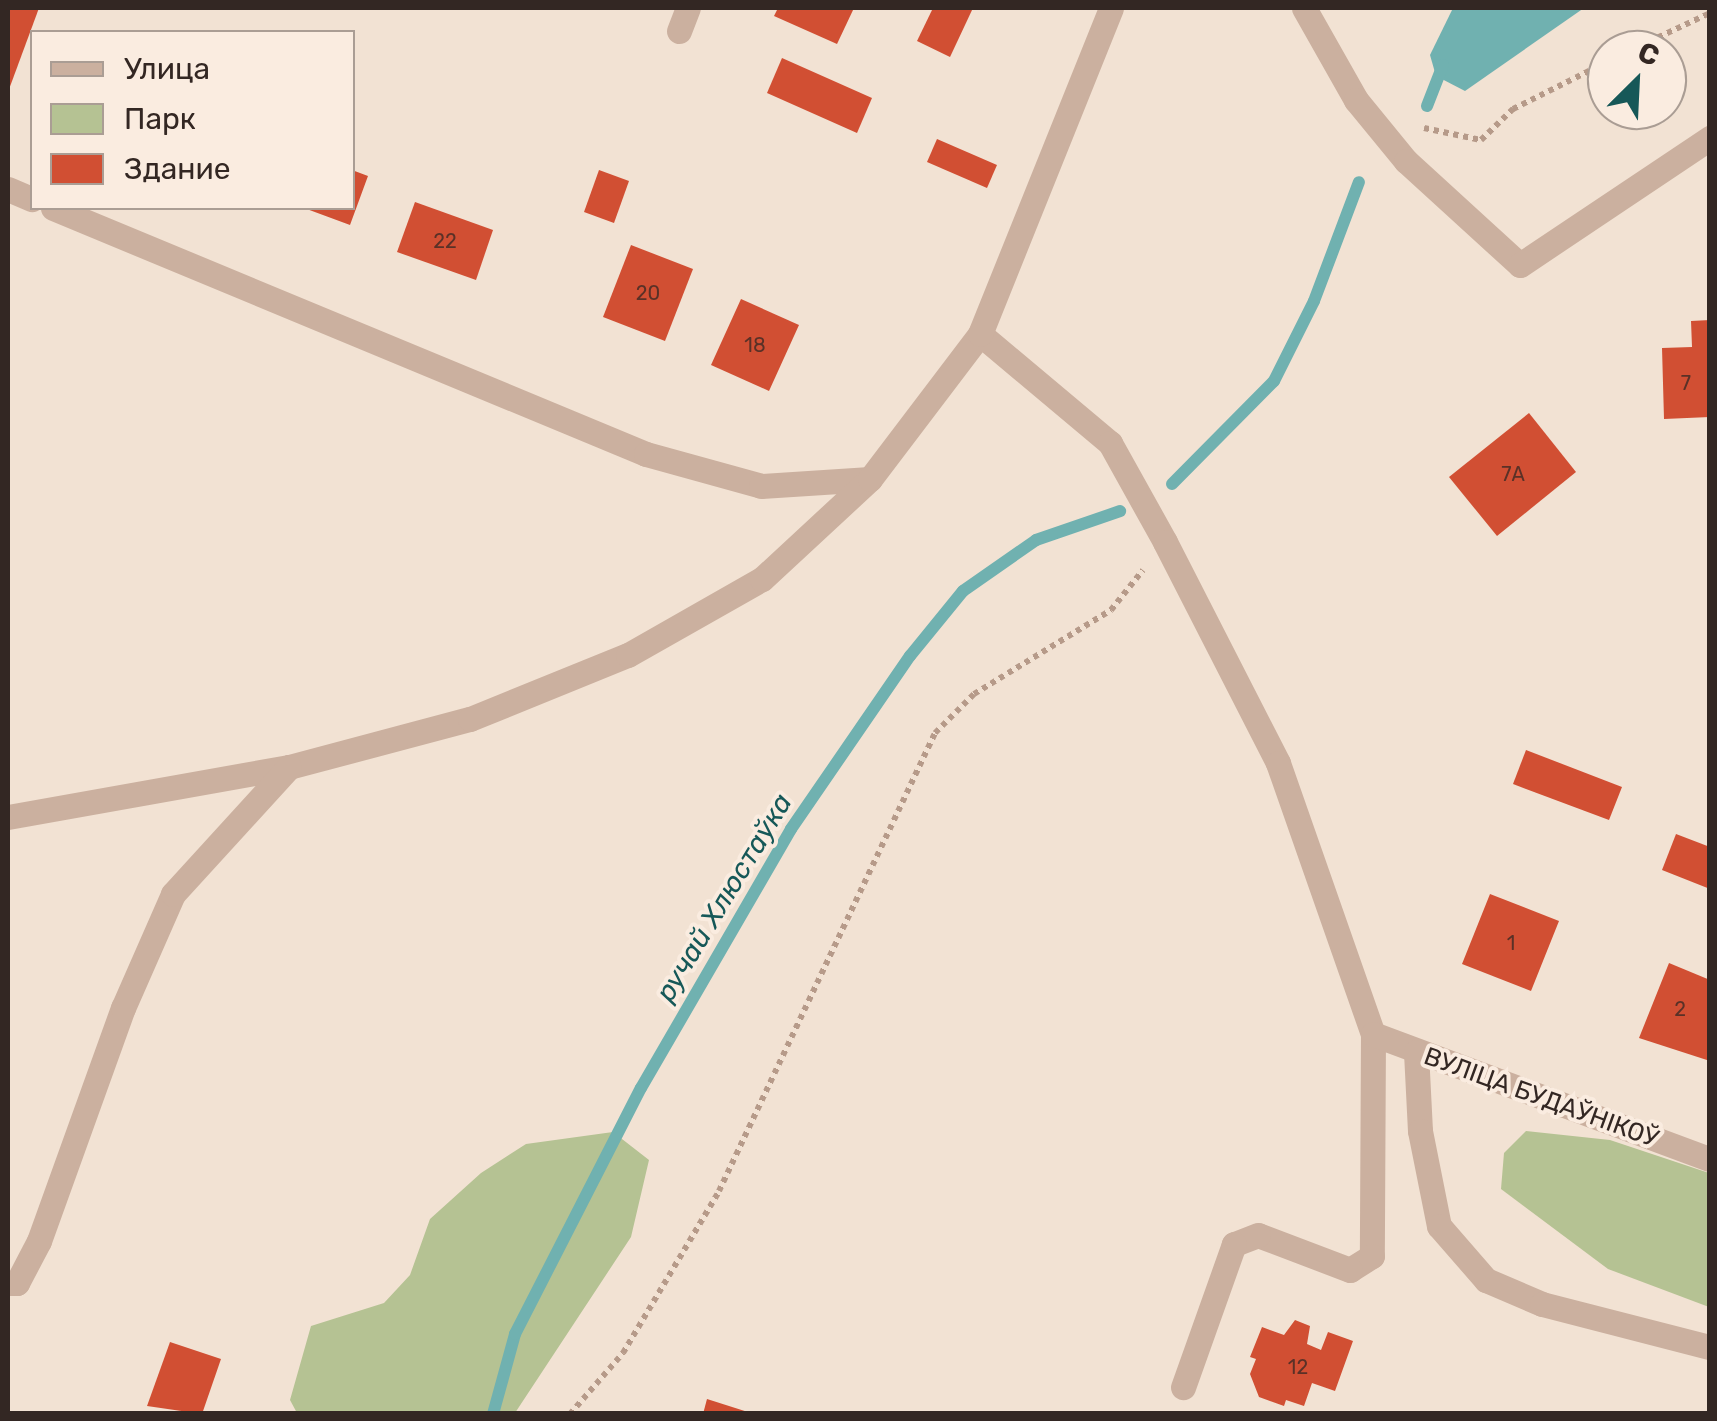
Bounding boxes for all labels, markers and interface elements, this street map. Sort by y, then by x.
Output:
legend [30,30,355,210]
north arrow [1587,30,1687,130]
text: С [1633,35,1664,73]
text: Улица [124,51,210,87]
text: Парк [124,101,196,137]
text: Здание [124,151,231,187]
house number: 22 [433,229,457,253]
house number: 20 [636,281,660,305]
house number: 18 [744,333,766,357]
house number: 7 [1681,371,1691,395]
house number: 7А [1501,462,1525,486]
water label: ручай Хлюстаўка [649,788,799,1008]
house number: 1 [1507,931,1515,955]
house number: 2 [1674,997,1686,1021]
street label: ВУЛІЦА БУДАЎНІКОЎ [1420,1042,1662,1154]
house number: 12 [1288,1355,1308,1379]

